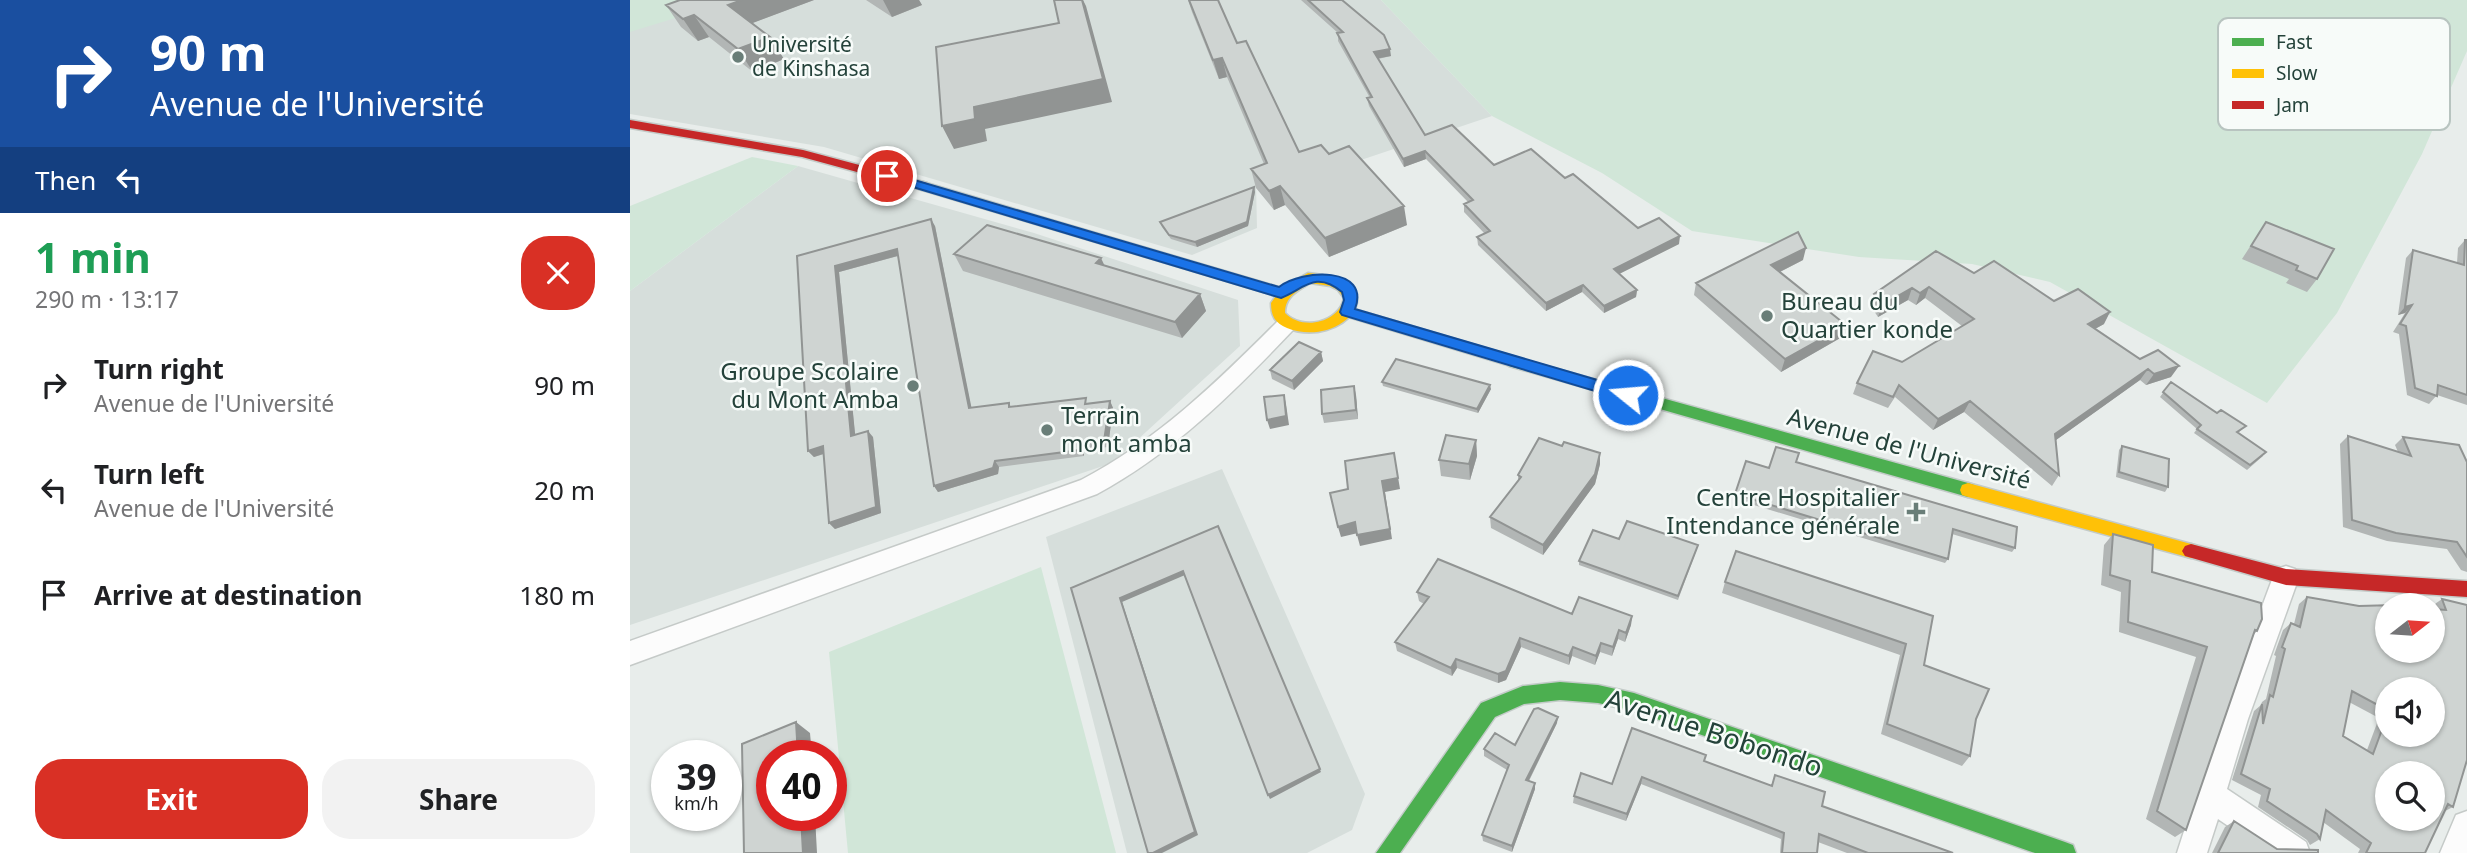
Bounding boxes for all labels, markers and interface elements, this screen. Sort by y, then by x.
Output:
legend [2218,18,2450,130]
text: 90 m [150,19,267,85]
icon: right [35,28,126,119]
text: Fast [2276,29,2313,55]
place label: Université de Kinshasa [752,30,870,82]
marker: Université de Kinshasa [730,49,746,65]
text: Slow [2276,60,2317,86]
text: Avenue de l'Université [150,82,484,125]
text: Jam [2274,92,2310,118]
pin [857,146,917,206]
icon: arrive [868,157,906,195]
icon: left [110,161,148,199]
text: Then [35,162,96,198]
text: 1 min [35,228,151,285]
button: close [521,236,595,310]
text: 290 m · 13:17 [35,283,179,315]
place label: Bureau du Quartier konde [1781,284,1953,345]
marker: Bureau du Quartier konde [1759,308,1775,324]
text: Turn right [94,351,224,387]
place label: Groupe Scolaire du Mont Amba [720,354,899,415]
position arrow [1591,358,1665,432]
icon: right [35,366,73,404]
text: 90 m [534,367,595,403]
marker: Groupe Scolaire du Mont Amba [905,378,921,394]
text: Avenue de l'Université [94,387,334,419]
place label: Terrain mont amba [1061,398,1192,459]
street label: Avenue de l'Université [1784,399,2035,496]
marker: Terrain mont amba [1039,422,1055,438]
text: Turn left [94,456,205,492]
icon: left [35,471,73,509]
text: 20 m [534,472,595,508]
place label: Centre Hospitalier Intendance générale [1666,480,1900,541]
text: Avenue de l'Université [94,492,334,524]
marker: Centre Hospitalier Intendance générale [1906,502,1926,522]
icon: arrive [35,576,73,614]
text: Arrive at destination [94,577,363,613]
text: 180 m [519,577,595,613]
north arrow [2375,593,2445,663]
map controls [2375,593,2445,831]
button: sound [2375,677,2445,747]
street label: Avenue Bobondo [1601,679,1828,785]
speed limit sign: 40 [756,740,847,831]
text: 39 [676,753,717,800]
button: Exit [35,759,308,839]
button: Share [322,759,595,839]
button: search [2375,761,2445,831]
text: km/h [674,791,719,815]

